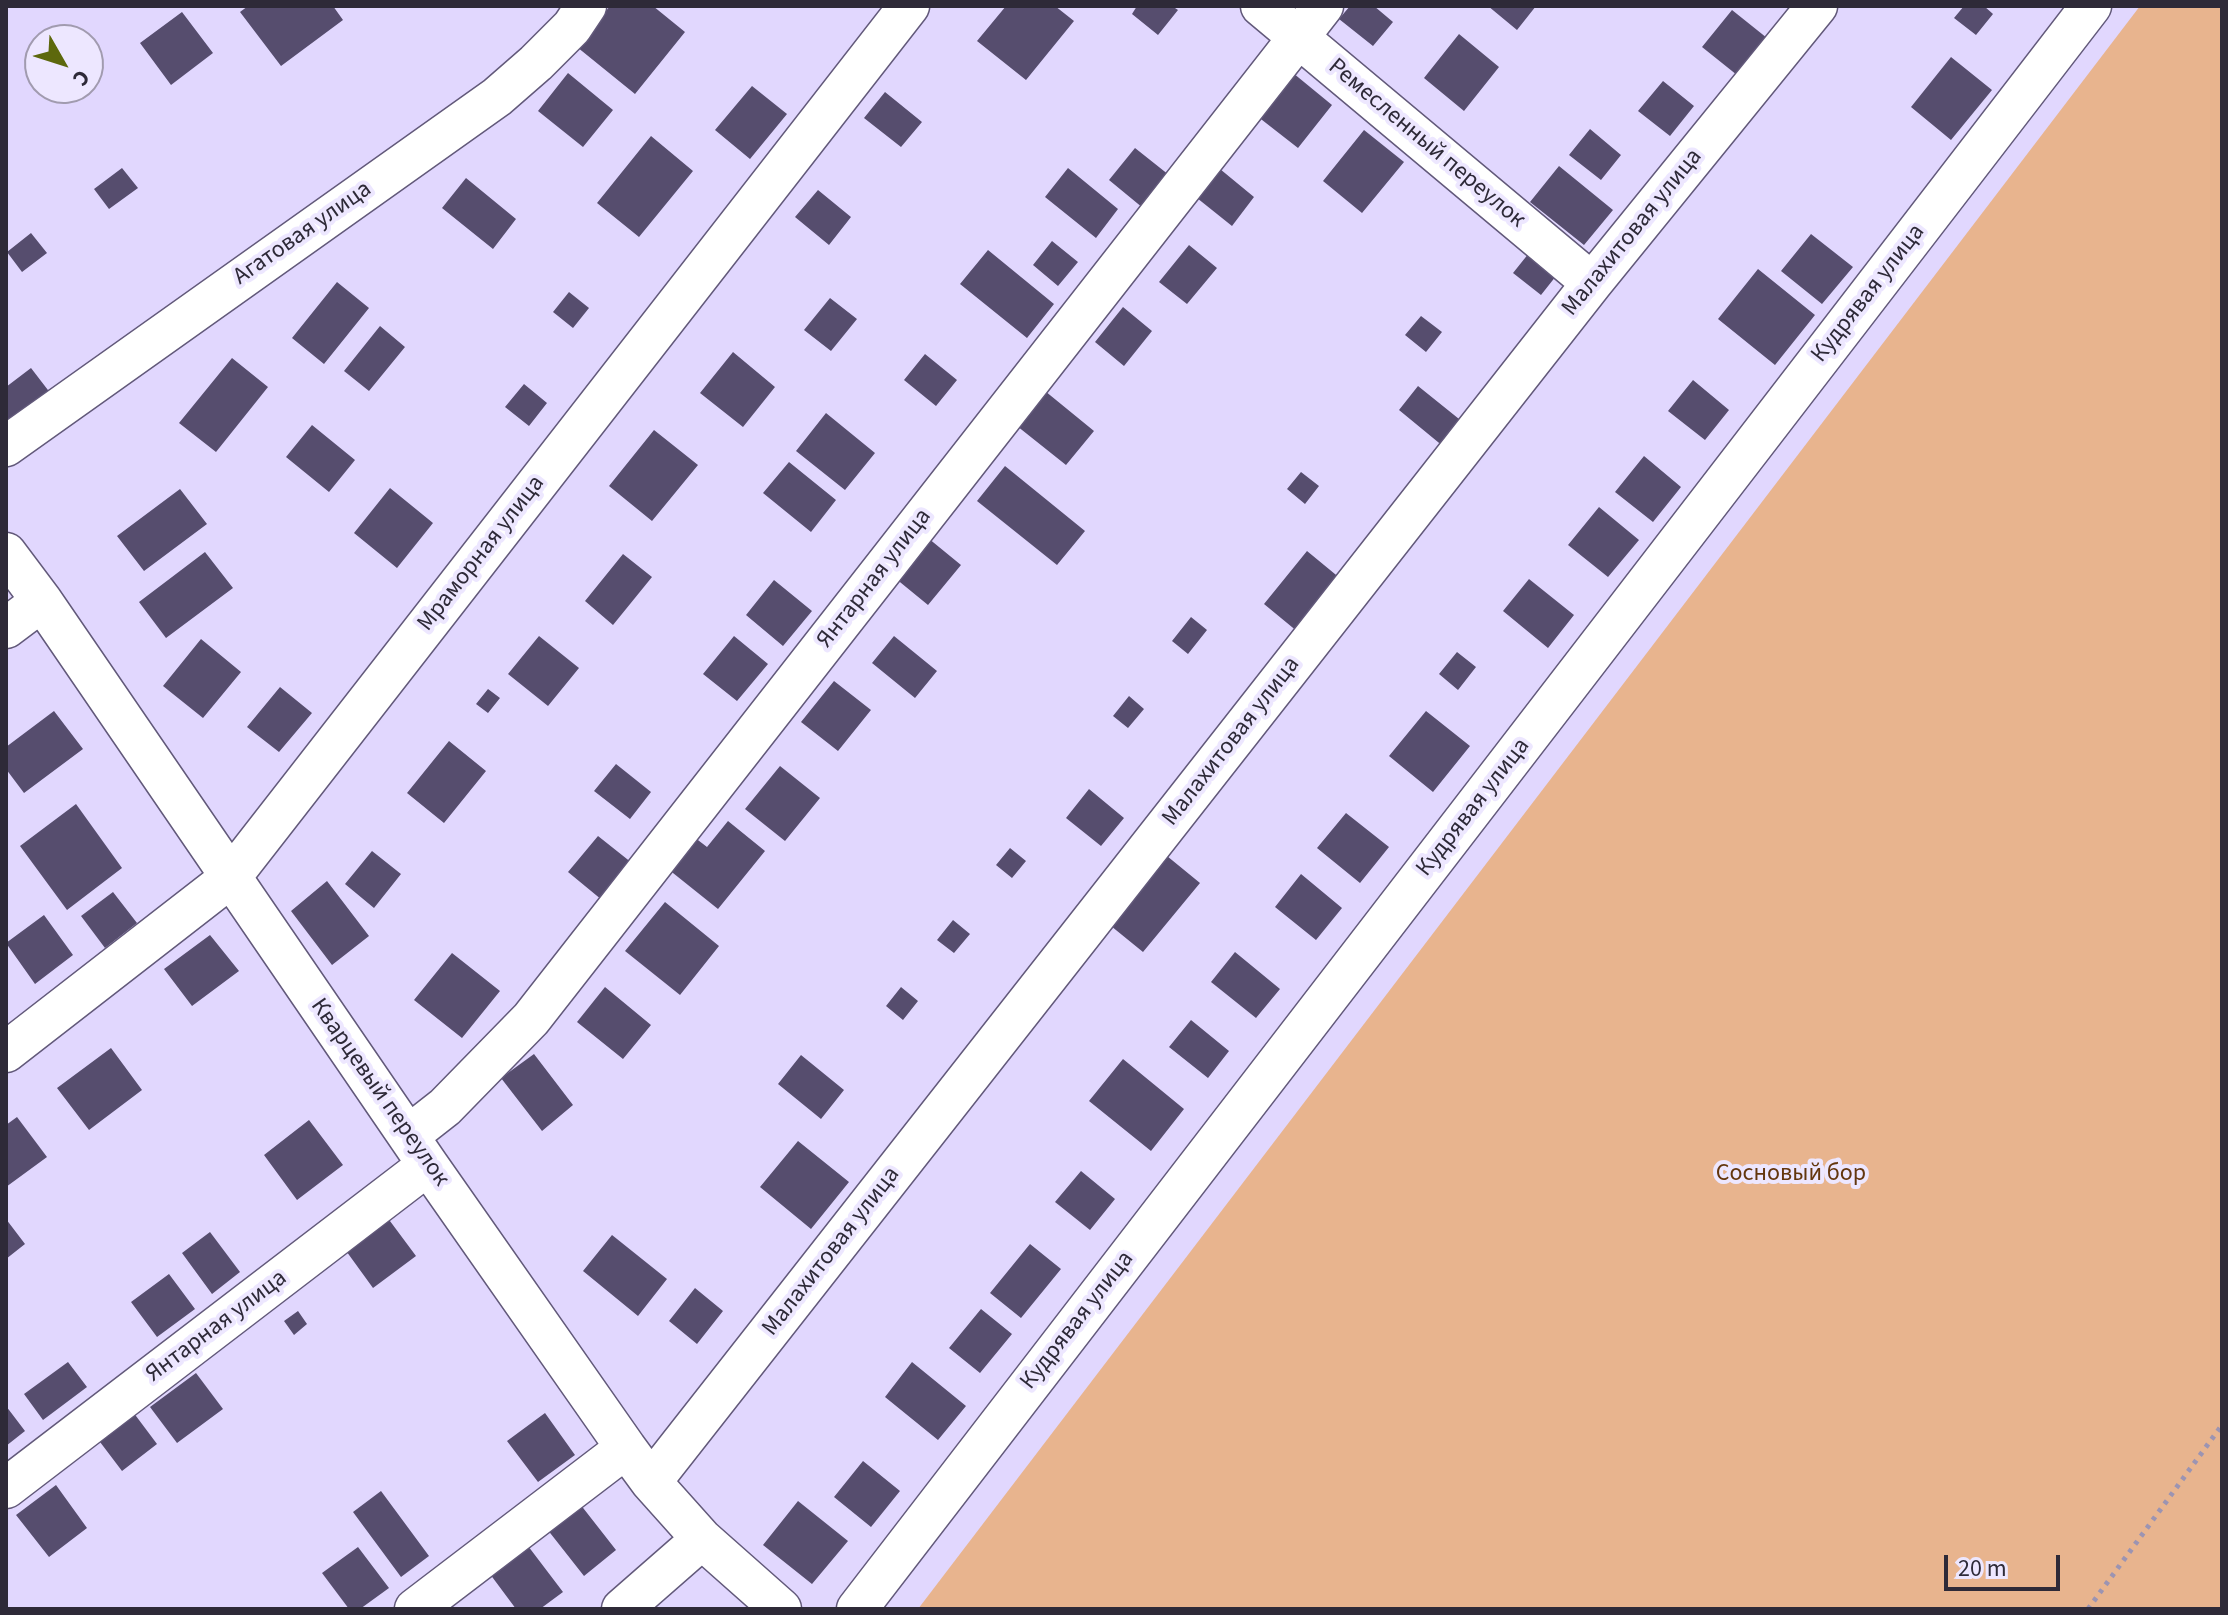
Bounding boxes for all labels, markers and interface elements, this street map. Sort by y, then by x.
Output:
north arrow [24,24,104,104]
street label: Ремесленный переулок [1322,53,1530,235]
text: С [65,63,98,93]
street label: Малахитовая улица [1557,144,1709,322]
street label: Агатовая улица [228,176,378,292]
street label: Кудрявая улица [1806,219,1932,369]
street label: Мраморная улица [412,470,552,638]
street label: Янтарная улица [812,504,938,654]
street label: Малахитовая улица [1157,652,1307,832]
street label: Кудрявая улица [1411,733,1537,883]
street label: Кварцевый переулок [303,994,455,1192]
park label: Сосновый бор [1716,1161,1866,1189]
street label: Малахитовая улица [757,1162,907,1342]
street label: Кудрявая улица [1015,1246,1141,1396]
street label: Янтарная улица [141,1265,293,1389]
scale bar [1948,1539,2064,1589]
text: 20 m [1958,1551,2007,1586]

